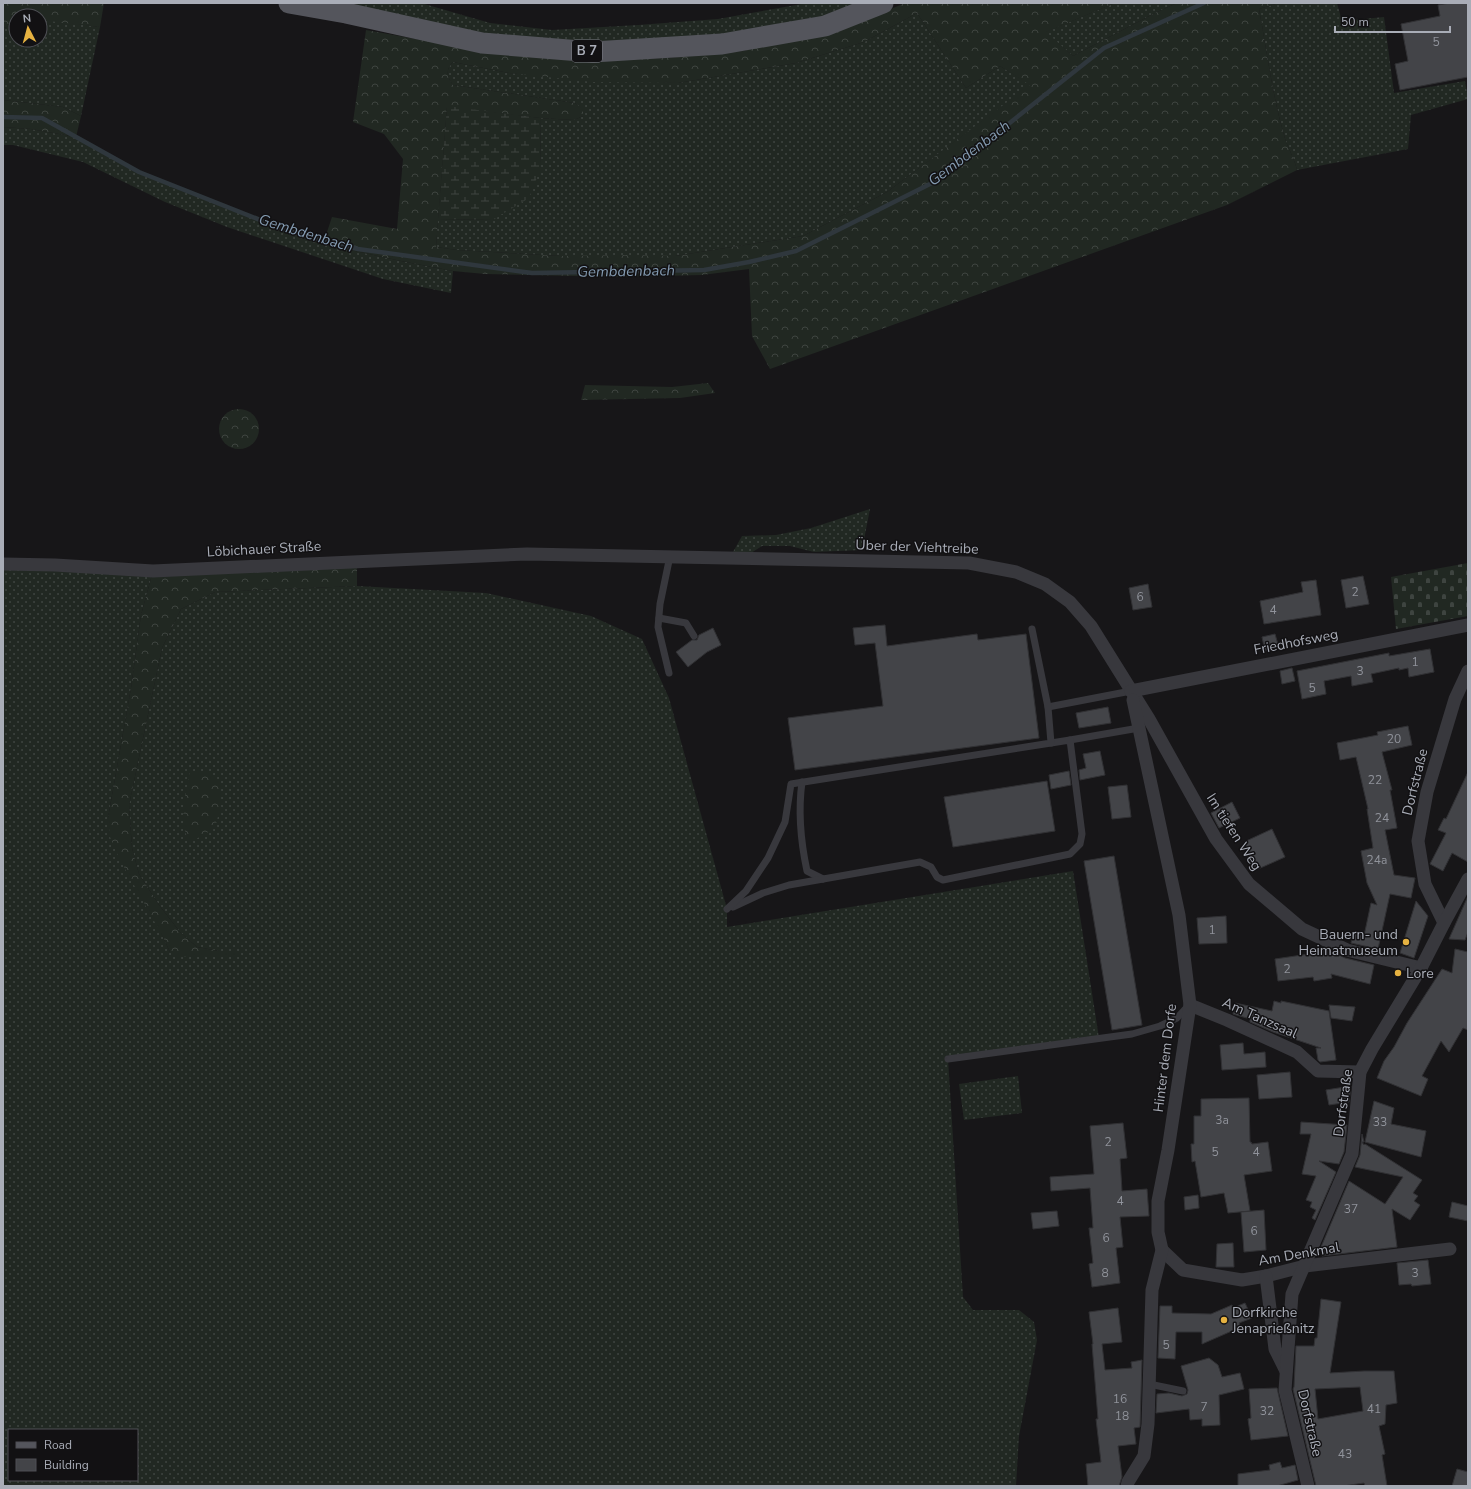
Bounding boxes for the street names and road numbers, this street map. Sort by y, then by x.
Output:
road number: B 7 [572,40,602,62]
street label: Über der Viehtreibe [855,535,979,559]
street label: Löbichauer Straße [206,537,322,561]
street label: Friedhofsweg [1252,625,1340,659]
street label: Dorfstraße [1398,747,1432,817]
street label: Im tiefen Weg [1202,790,1266,874]
street label: Am Tanzsaal [1219,993,1301,1043]
street label: Hinter dem Dorfe [1149,1003,1181,1113]
street label: Dorfstraße [1329,1068,1357,1138]
street label: Am Denkmal [1257,1237,1342,1270]
street label: Dorfstraße [1293,1388,1327,1458]

